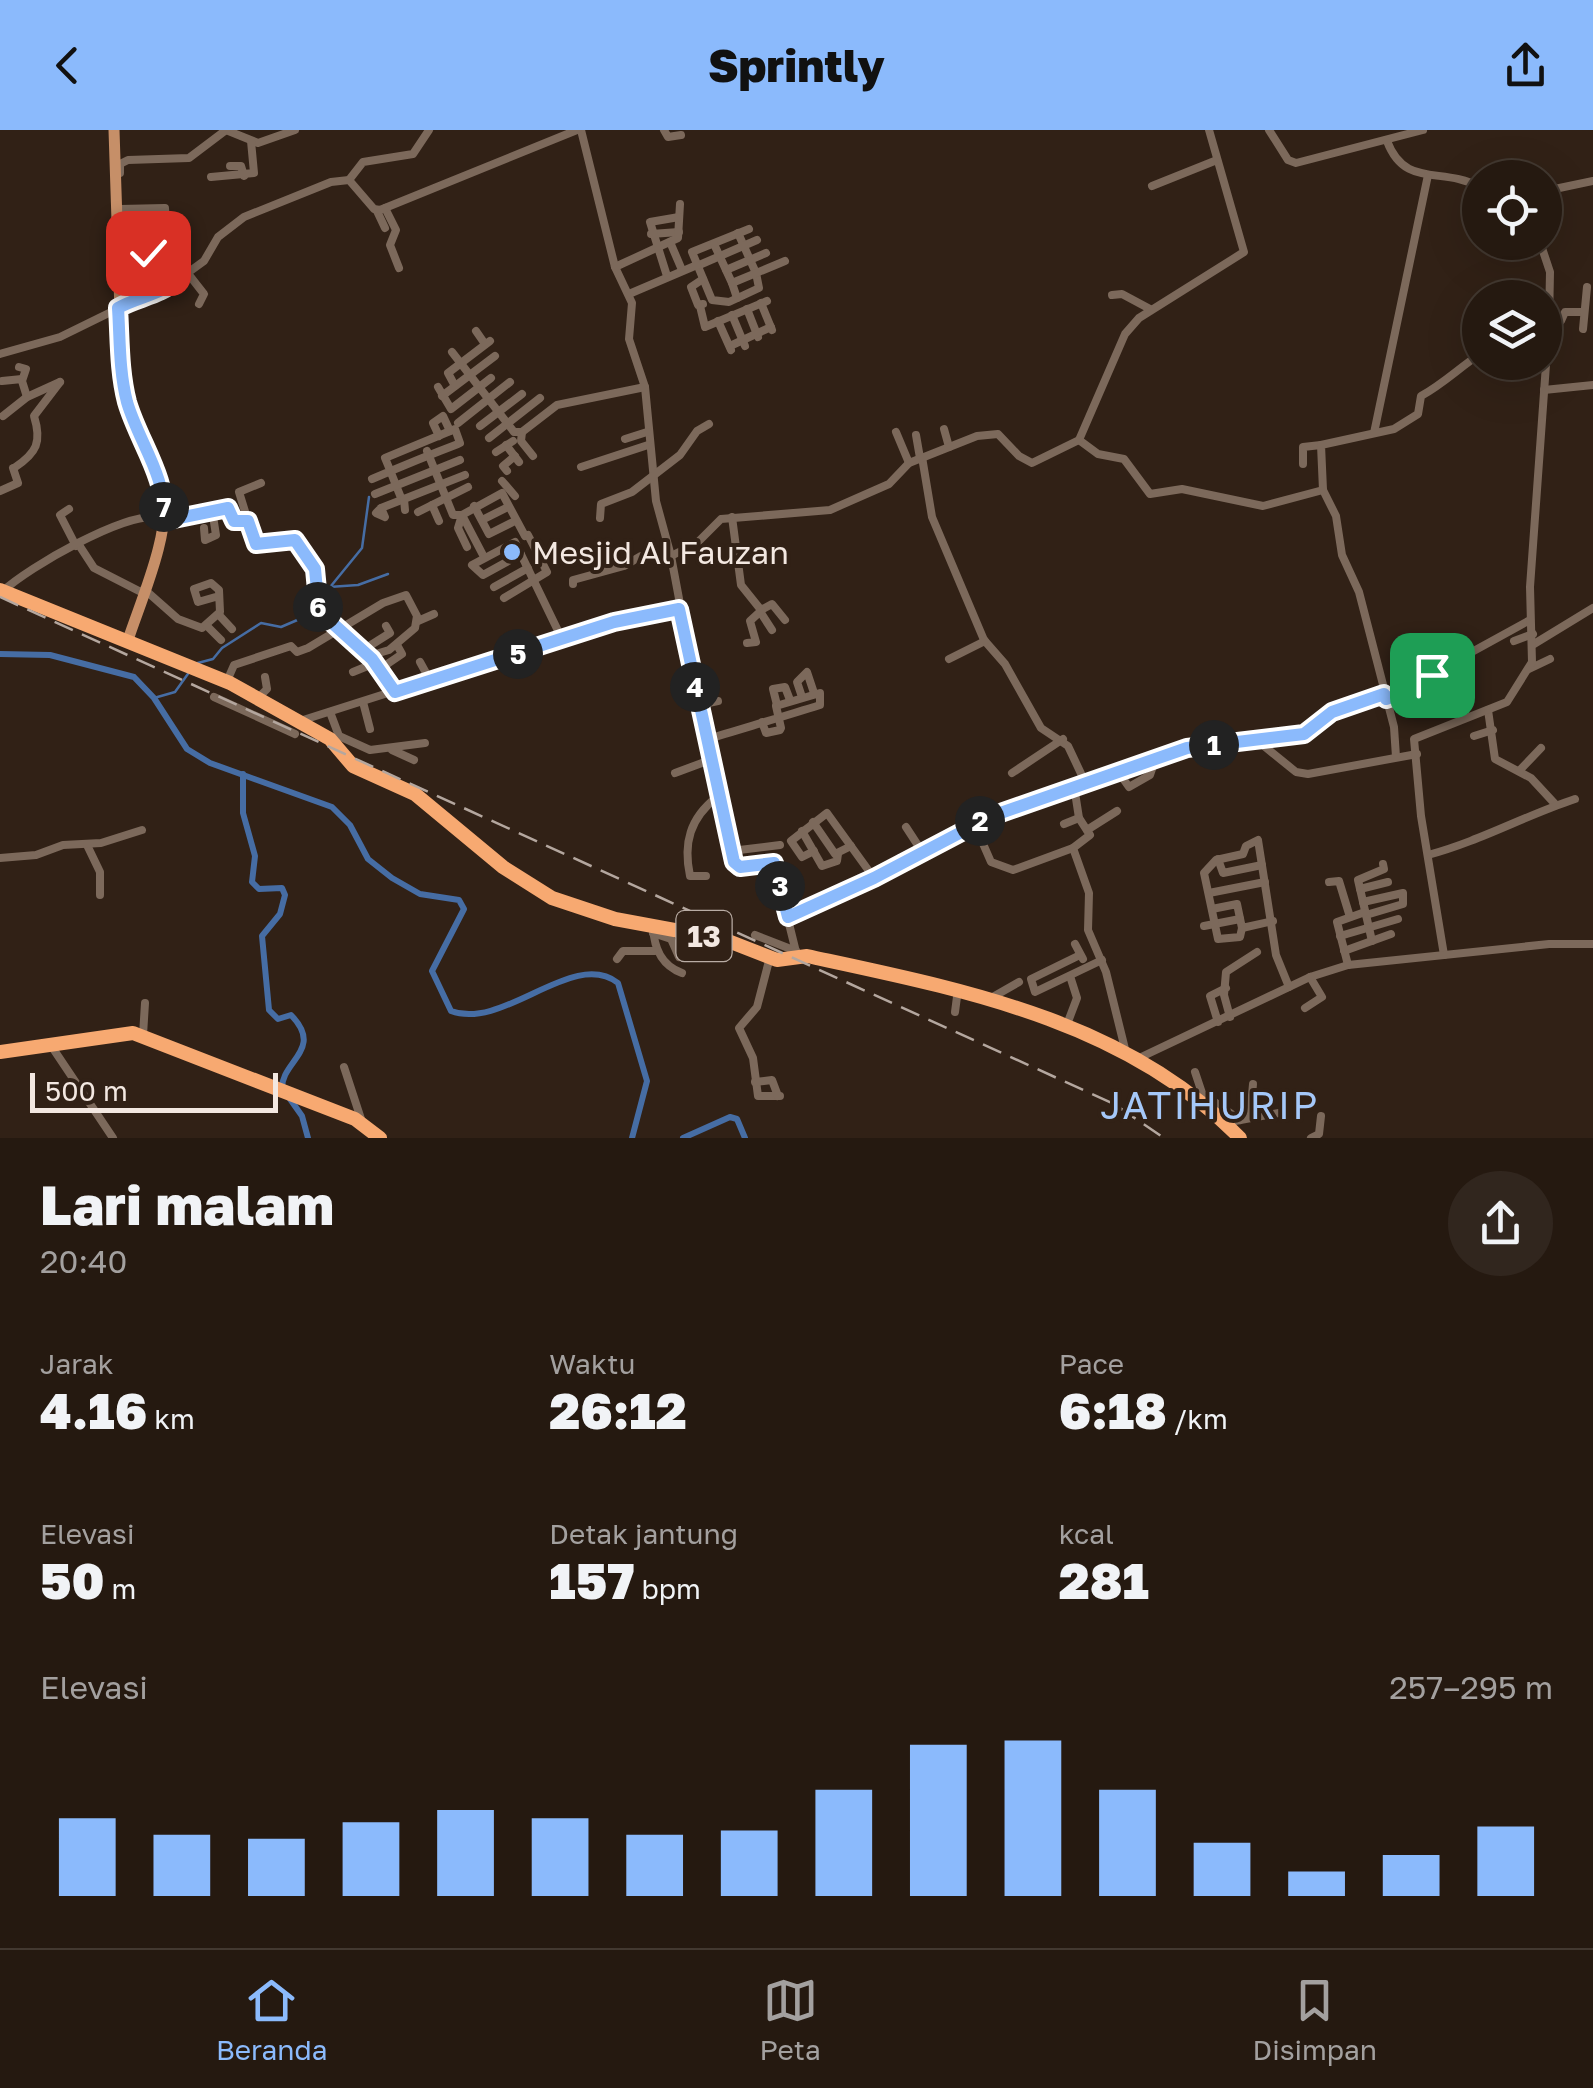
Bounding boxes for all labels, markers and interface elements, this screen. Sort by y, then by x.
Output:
icon: back [40,38,95,93]
text: Sprintly [708,38,885,92]
icon: share [1498,38,1553,93]
map controls [1462,160,1562,380]
button: locate [1462,160,1562,260]
pin [106,211,191,296]
icon: check [121,226,176,281]
button: layers [1462,280,1562,380]
pin: 7 [139,482,189,532]
text: 7 [156,490,172,523]
place label: Mesjid Al Fauzan [532,533,789,571]
marker: Mesjid Al Fauzan [501,541,523,563]
pin: 6 [293,582,343,632]
text: 6 [309,590,327,623]
pin: 5 [493,629,543,679]
pin [1390,633,1475,718]
text: 5 [509,637,527,670]
icon: arrive [1405,648,1460,703]
pin: 4 [670,662,720,712]
text: 4 [686,670,704,703]
pin: 1 [1189,720,1239,770]
text: 1 [1207,728,1221,761]
pin: 2 [955,796,1005,846]
text: 2 [971,804,989,837]
pin: 3 [755,861,805,911]
text: 3 [771,869,789,902]
road number: 13 [676,911,732,961]
scale bar [30,1068,278,1113]
text: 500 m [45,1074,128,1107]
district label: JATIHURIP [1100,1082,1320,1127]
text: Lari malam [40,1171,334,1237]
button: share [1448,1171,1553,1276]
text: 20:40 [40,1242,127,1280]
text: Jarak [40,1347,114,1380]
text: Waktu [549,1347,635,1380]
text: Pace [1059,1347,1124,1380]
text: 4.16 [40,1380,147,1440]
text: 26:12 [549,1380,687,1440]
text: 6:18 [1059,1380,1167,1440]
text: km [147,1402,195,1435]
text: /km [1167,1402,1228,1435]
text: Elevasi [40,1517,134,1550]
text: Detak jantung [549,1517,738,1550]
text: kcal [1059,1517,1114,1550]
text: 50 [40,1550,105,1610]
text: 157 [549,1550,635,1610]
text: 281 [1059,1550,1149,1610]
text: m [105,1572,136,1605]
text: bpm [635,1572,701,1605]
text: Elevasi [40,1668,148,1706]
text: 257–295 m [1389,1668,1553,1706]
tab: Beranda [216,1973,328,2066]
tab: Peta [759,1973,821,2066]
tab: Disimpan [1253,1973,1377,2066]

